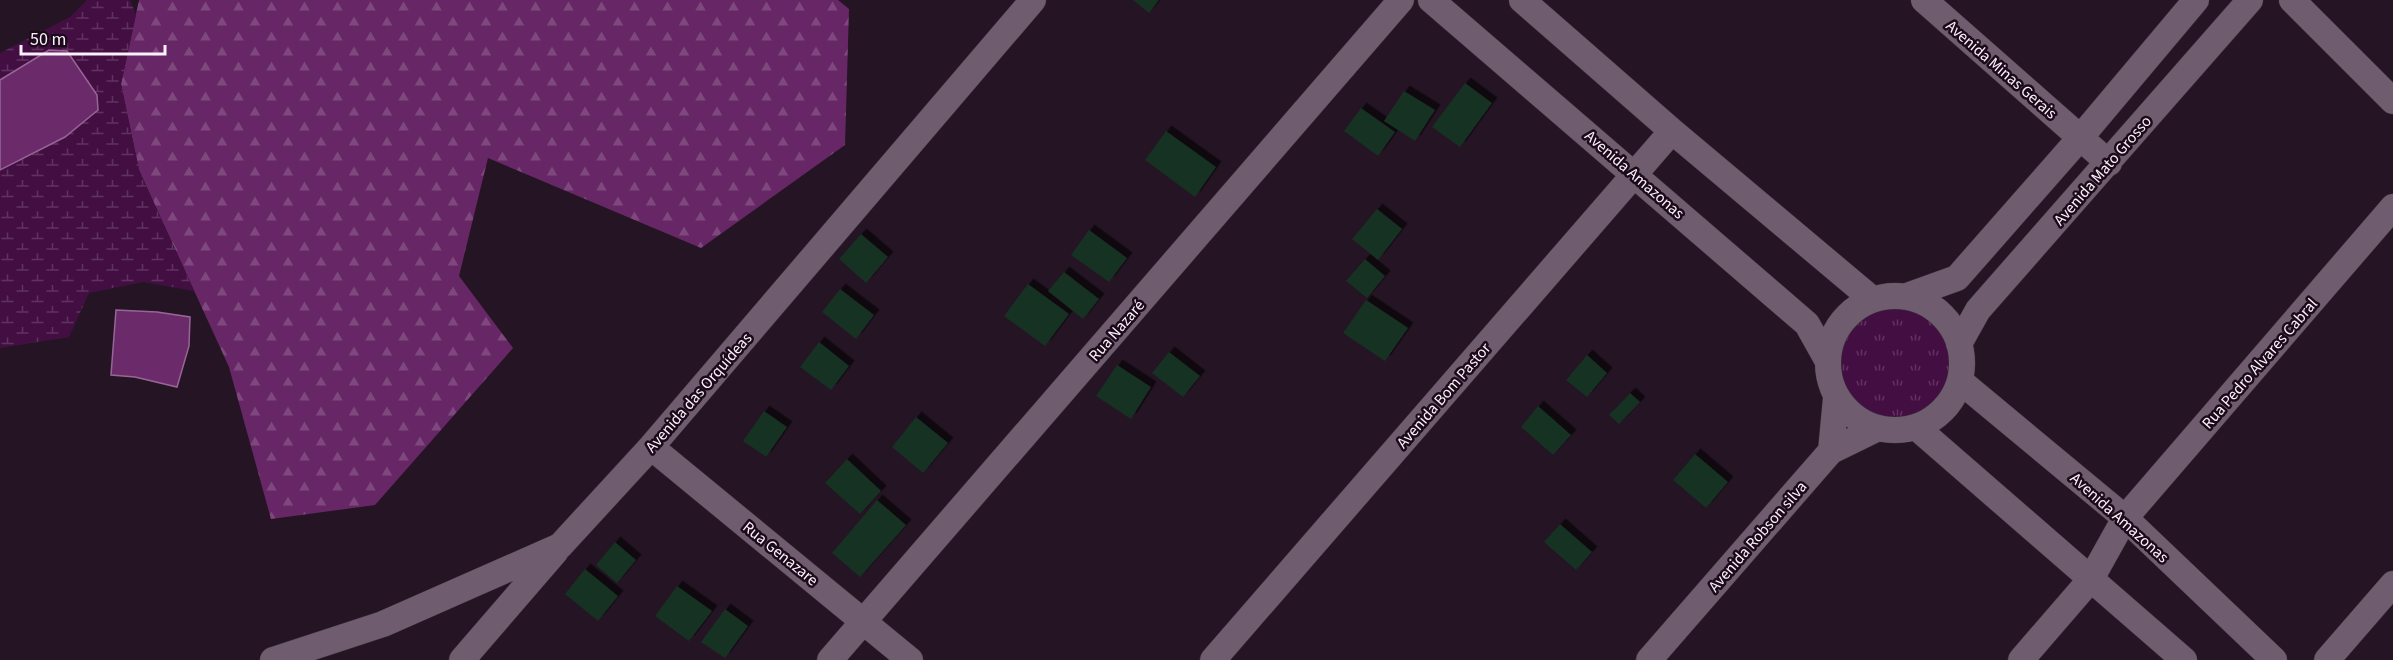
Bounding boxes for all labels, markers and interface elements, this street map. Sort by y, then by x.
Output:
street label: Avenida Minas Gerais [1941,15,2062,124]
scale bar [21,18,165,56]
text: 50 m [30,27,66,52]
street label: Avenida Mato Grosso [2049,111,2157,230]
street label: Avenida Amazonas [1580,125,1689,224]
street label: Rua Pedro Alvares Cabral [2197,294,2323,434]
street label: Rua Nazaré [1084,295,1150,366]
street label: Avenida das Orquídeas [640,328,757,457]
street label: Avenida Bom Pastor [1392,338,1496,453]
street label: Avenida Amazonas [2065,468,2174,568]
street label: Avenida Robson silva [1703,476,1812,597]
street label: Rua Genazare [738,516,823,591]

